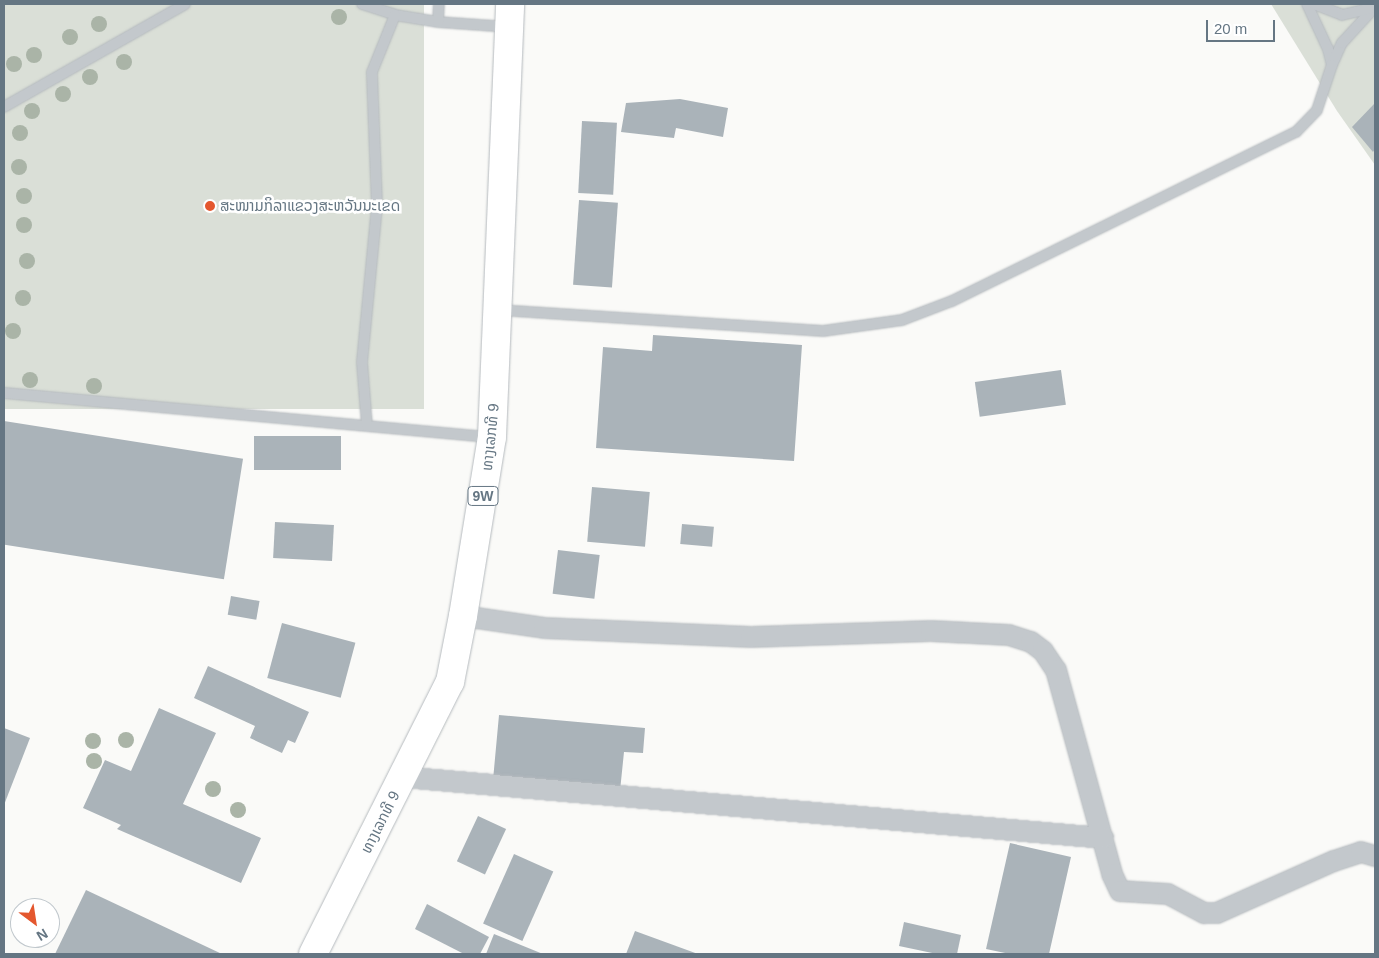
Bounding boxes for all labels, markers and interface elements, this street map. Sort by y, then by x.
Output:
scale bar [1209,10,1278,42]
text: 20 m [1214,20,1247,37]
place label: ສະໜາມກິລາແຂວງສະຫວັນນະເຂດ [220,197,400,215]
marker: ສະໜາມກິລາແຂວງສະຫວັນນະເຂດ [204,200,216,212]
street label: ທາງເລກທີ 9 [478,402,502,472]
road number: 9W [467,484,499,508]
street label: ທາງເລກທີ 9 [357,788,403,856]
north arrow [10,898,60,948]
text: N [34,926,51,944]

